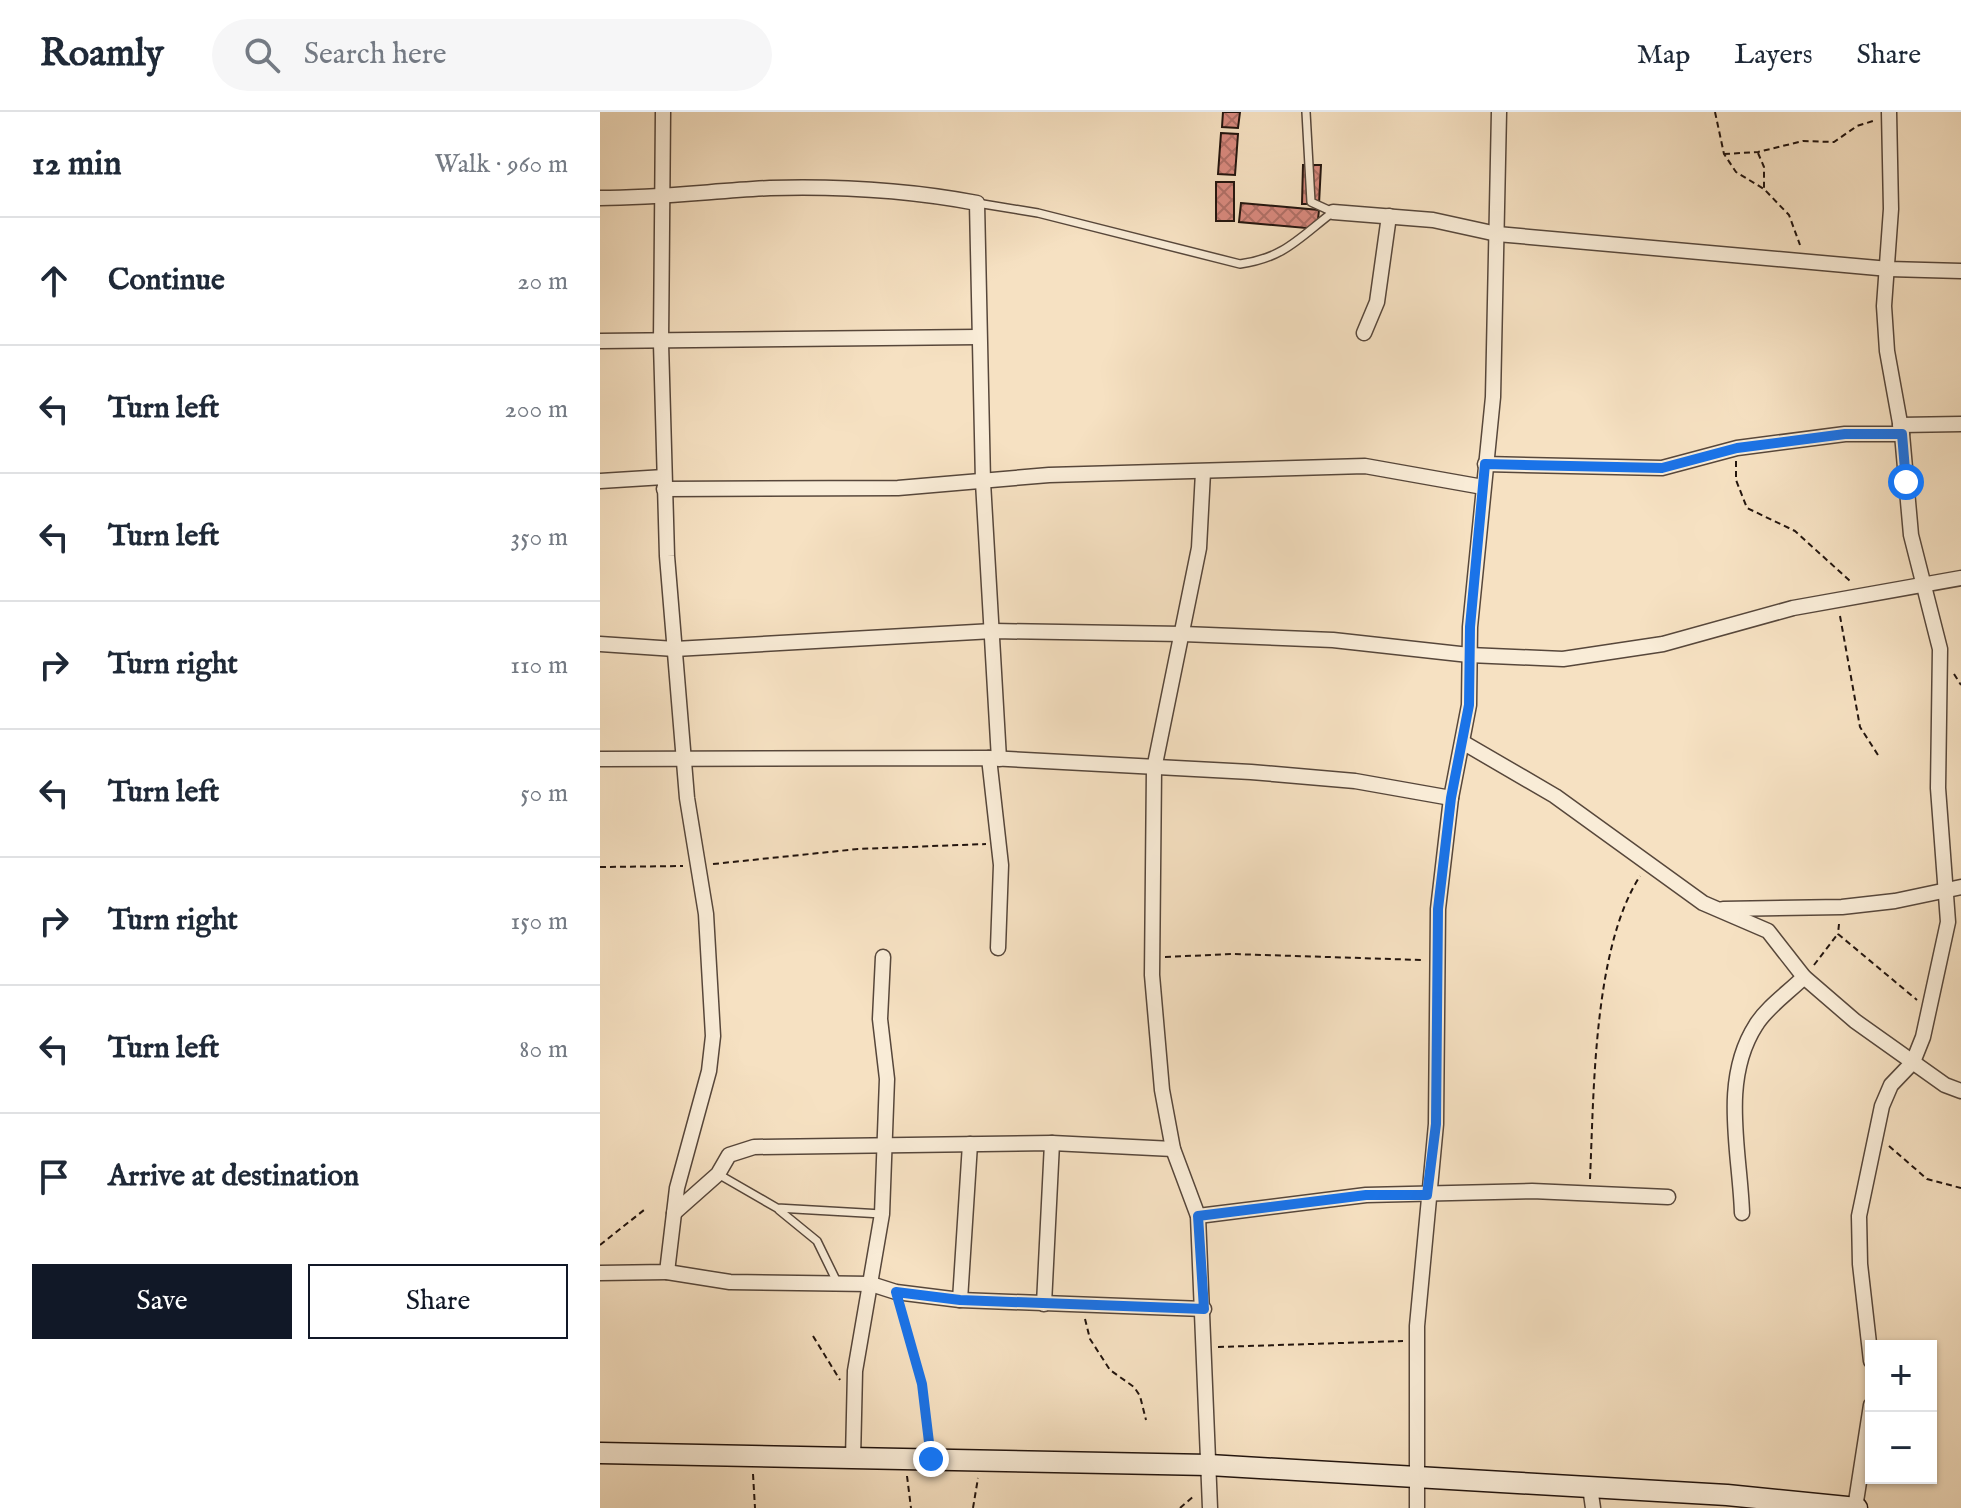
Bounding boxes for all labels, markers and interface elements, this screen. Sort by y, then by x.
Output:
search box [212,19,772,91]
text: Roamly [40,31,164,79]
icon: search [240,33,284,77]
text: Search here [304,36,447,74]
text: Map [1637,38,1690,73]
text: Layers [1734,38,1813,73]
text: Share [1857,38,1921,73]
text: 12 min [32,143,122,186]
text: Walk · 960 m [435,148,568,181]
icon: ahead [32,259,76,303]
text: Continue [108,262,225,300]
text: 20 m [517,265,568,298]
icon: left [32,387,76,431]
text: Turn left [108,390,219,428]
text: 200 m [504,393,568,426]
route start [1888,464,1924,500]
icon: left [32,515,76,559]
text: Turn left [108,518,219,556]
text: 350 m [510,521,568,554]
icon: right [32,643,76,687]
text: Turn right [108,646,238,684]
text: 110 m [510,649,568,682]
icon: left [32,771,76,815]
text: Turn left [108,774,219,812]
text: 50 m [520,777,568,810]
icon: right [32,899,76,943]
text: Turn right [108,902,238,940]
text: 150 m [510,905,568,938]
icon: left [32,1027,76,1071]
text: Turn left [108,1030,219,1068]
text: 80 m [519,1033,568,1066]
icon: arrive [32,1155,76,1199]
text: Arrive at destination [108,1158,359,1196]
button: Save [32,1264,292,1339]
button: Share [308,1264,568,1339]
map controls [1865,1340,1937,1484]
button: + [1865,1340,1937,1412]
button: − [1865,1412,1937,1484]
route end [913,1441,949,1477]

